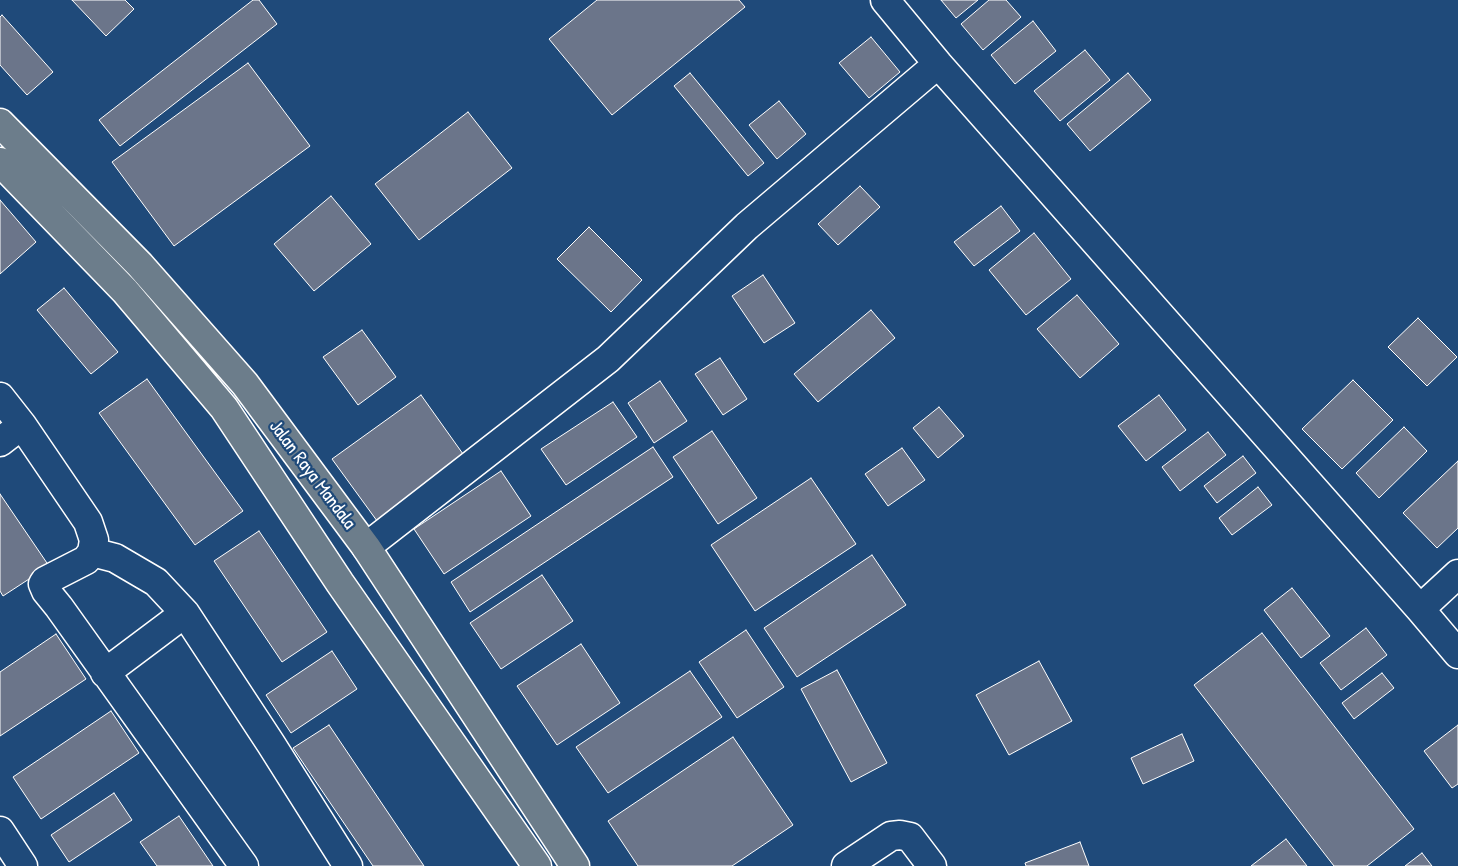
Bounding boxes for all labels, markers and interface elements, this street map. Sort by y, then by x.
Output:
street label: Jalan Raya Mandala [264,416,360,534]

